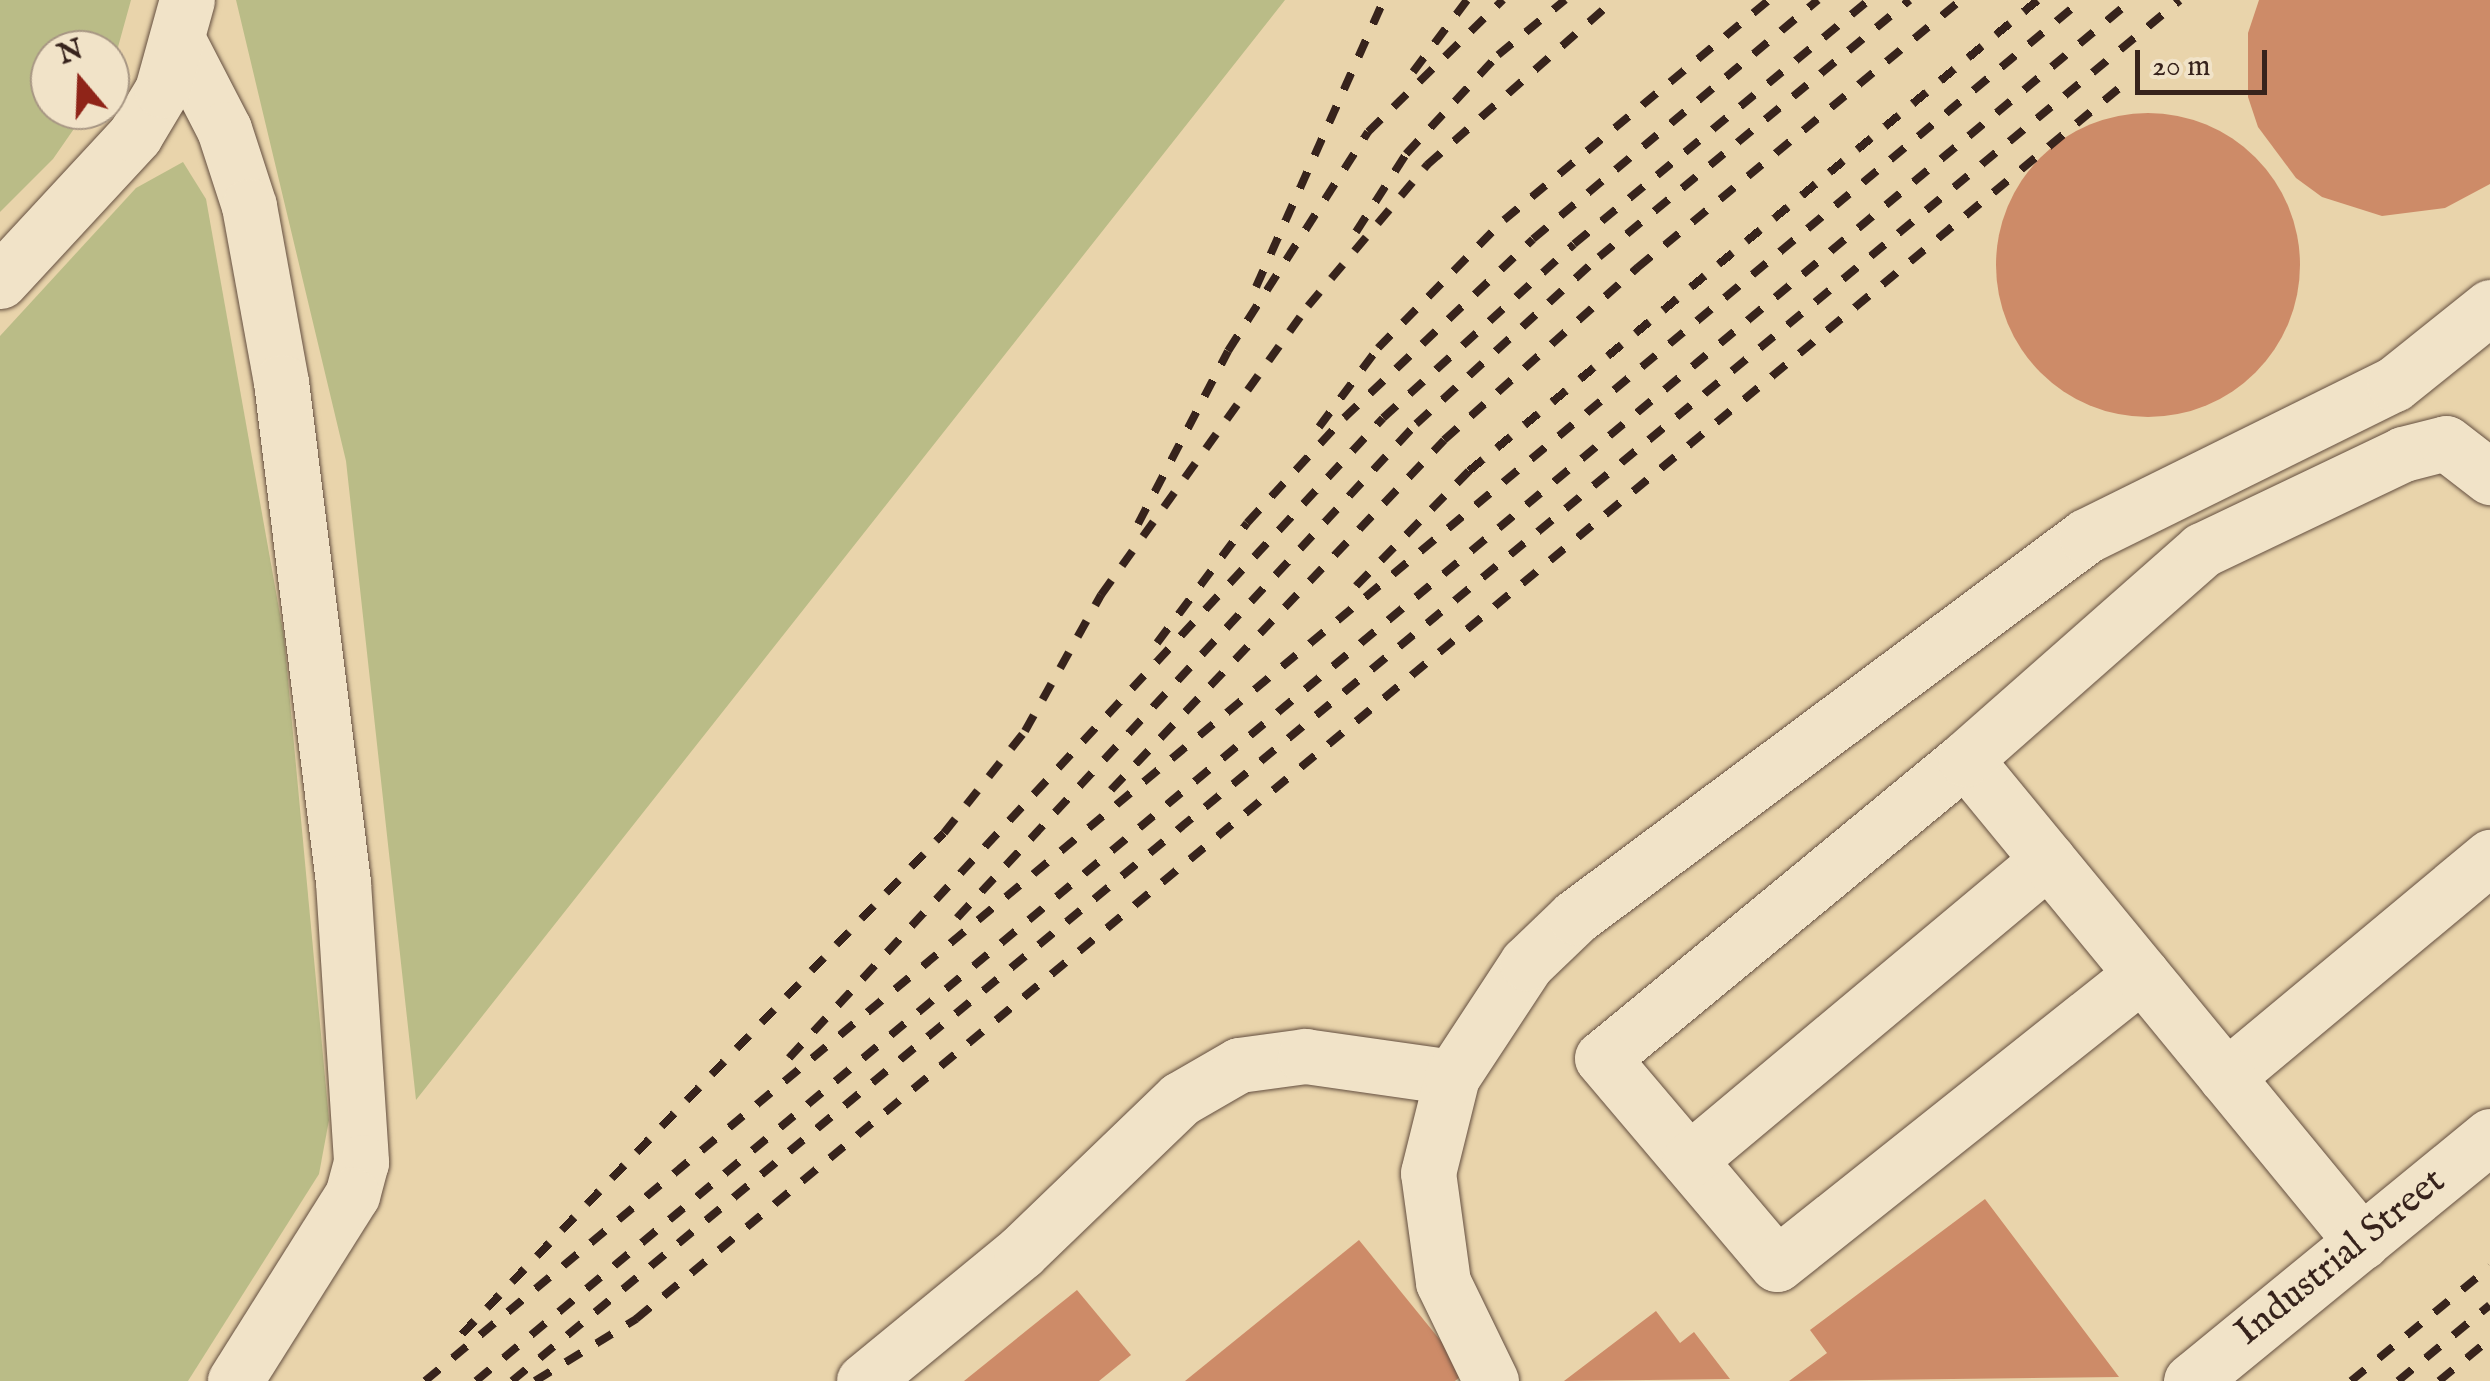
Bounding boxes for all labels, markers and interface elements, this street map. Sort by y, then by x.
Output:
north arrow [30,30,130,130]
scale bar [2140,30,2272,92]
text: N [54,33,88,74]
text: 20 m [2152,48,2211,86]
street label: Industrial Street [2227,1160,2455,1356]

